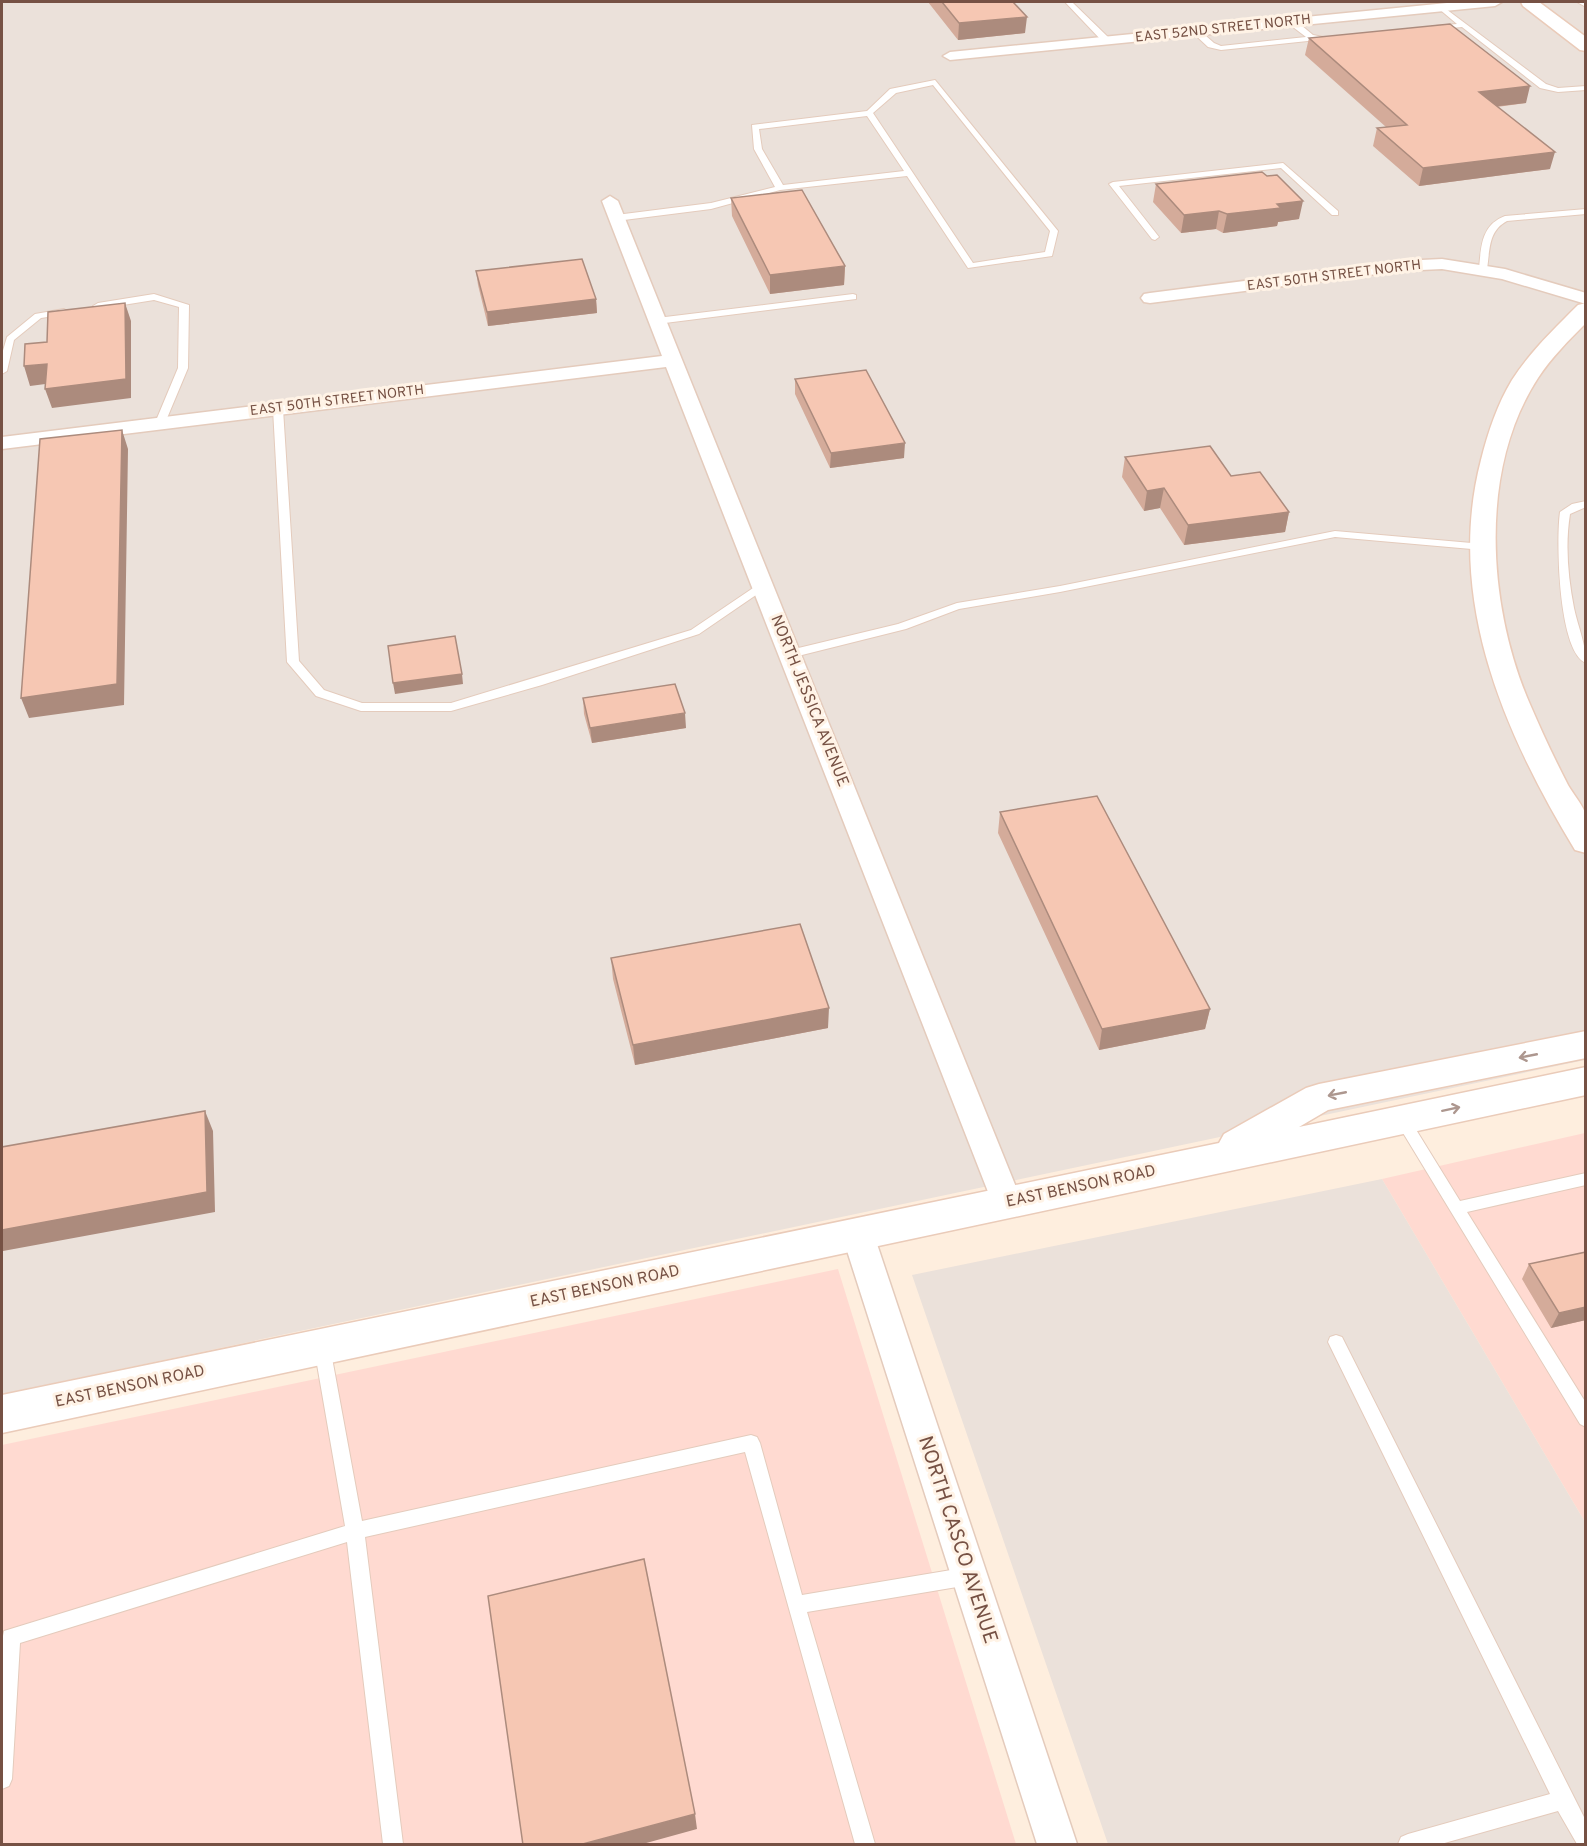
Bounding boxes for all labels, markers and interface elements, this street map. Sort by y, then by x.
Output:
street label: EAST 52ND STREET NORTH [1134,11,1312,47]
street label: EAST 50TH STREET NORTH [1246,257,1422,295]
street label: EAST 50TH STREET NORTH [249,382,425,420]
street label: NORTH JESSICA AVENUE [765,612,853,790]
one-way arrow [1519,1051,1538,1062]
one-way arrow [1328,1089,1347,1100]
one-way arrow [1441,1103,1460,1114]
street label: EAST BENSON ROAD [1004,1161,1158,1213]
street label: EAST BENSON ROAD [528,1261,682,1313]
street label: EAST BENSON ROAD [53,1361,207,1413]
street label: NORTH CASCO AVENUE [911,1433,1003,1647]

